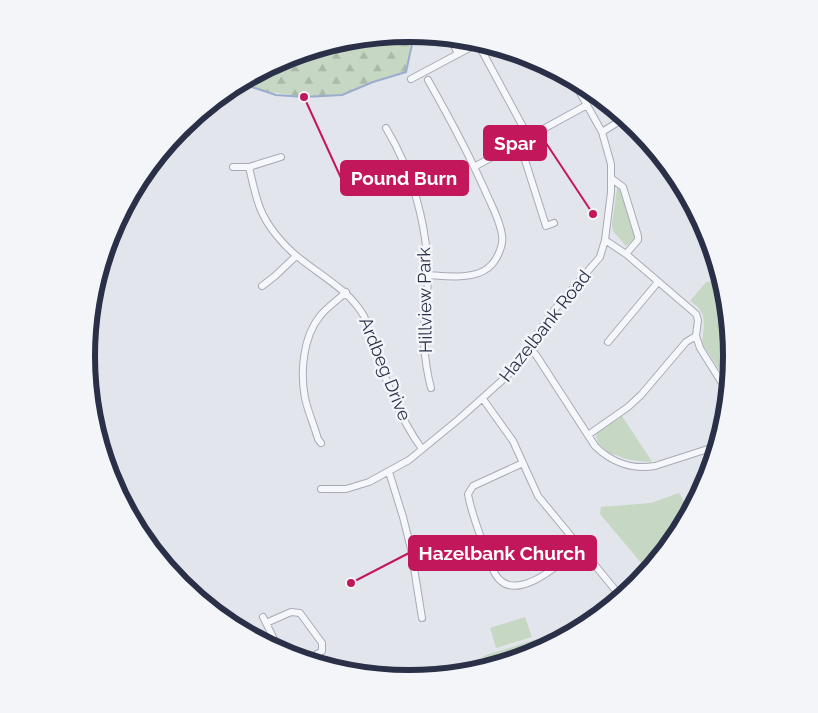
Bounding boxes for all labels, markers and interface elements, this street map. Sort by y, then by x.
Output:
callout: Spar [484,126,546,160]
text: Spar [494,132,537,154]
callout: Pound Burn [341,161,468,195]
text: Pound Burn [351,167,457,189]
street label: Hillview Park [413,246,436,353]
street label: Hazelbank Road [495,266,595,386]
street label: Ardbeg Drive [355,314,416,424]
callout: Hazelbank Church [409,536,596,570]
text: Hazelbank Church [419,542,585,564]

